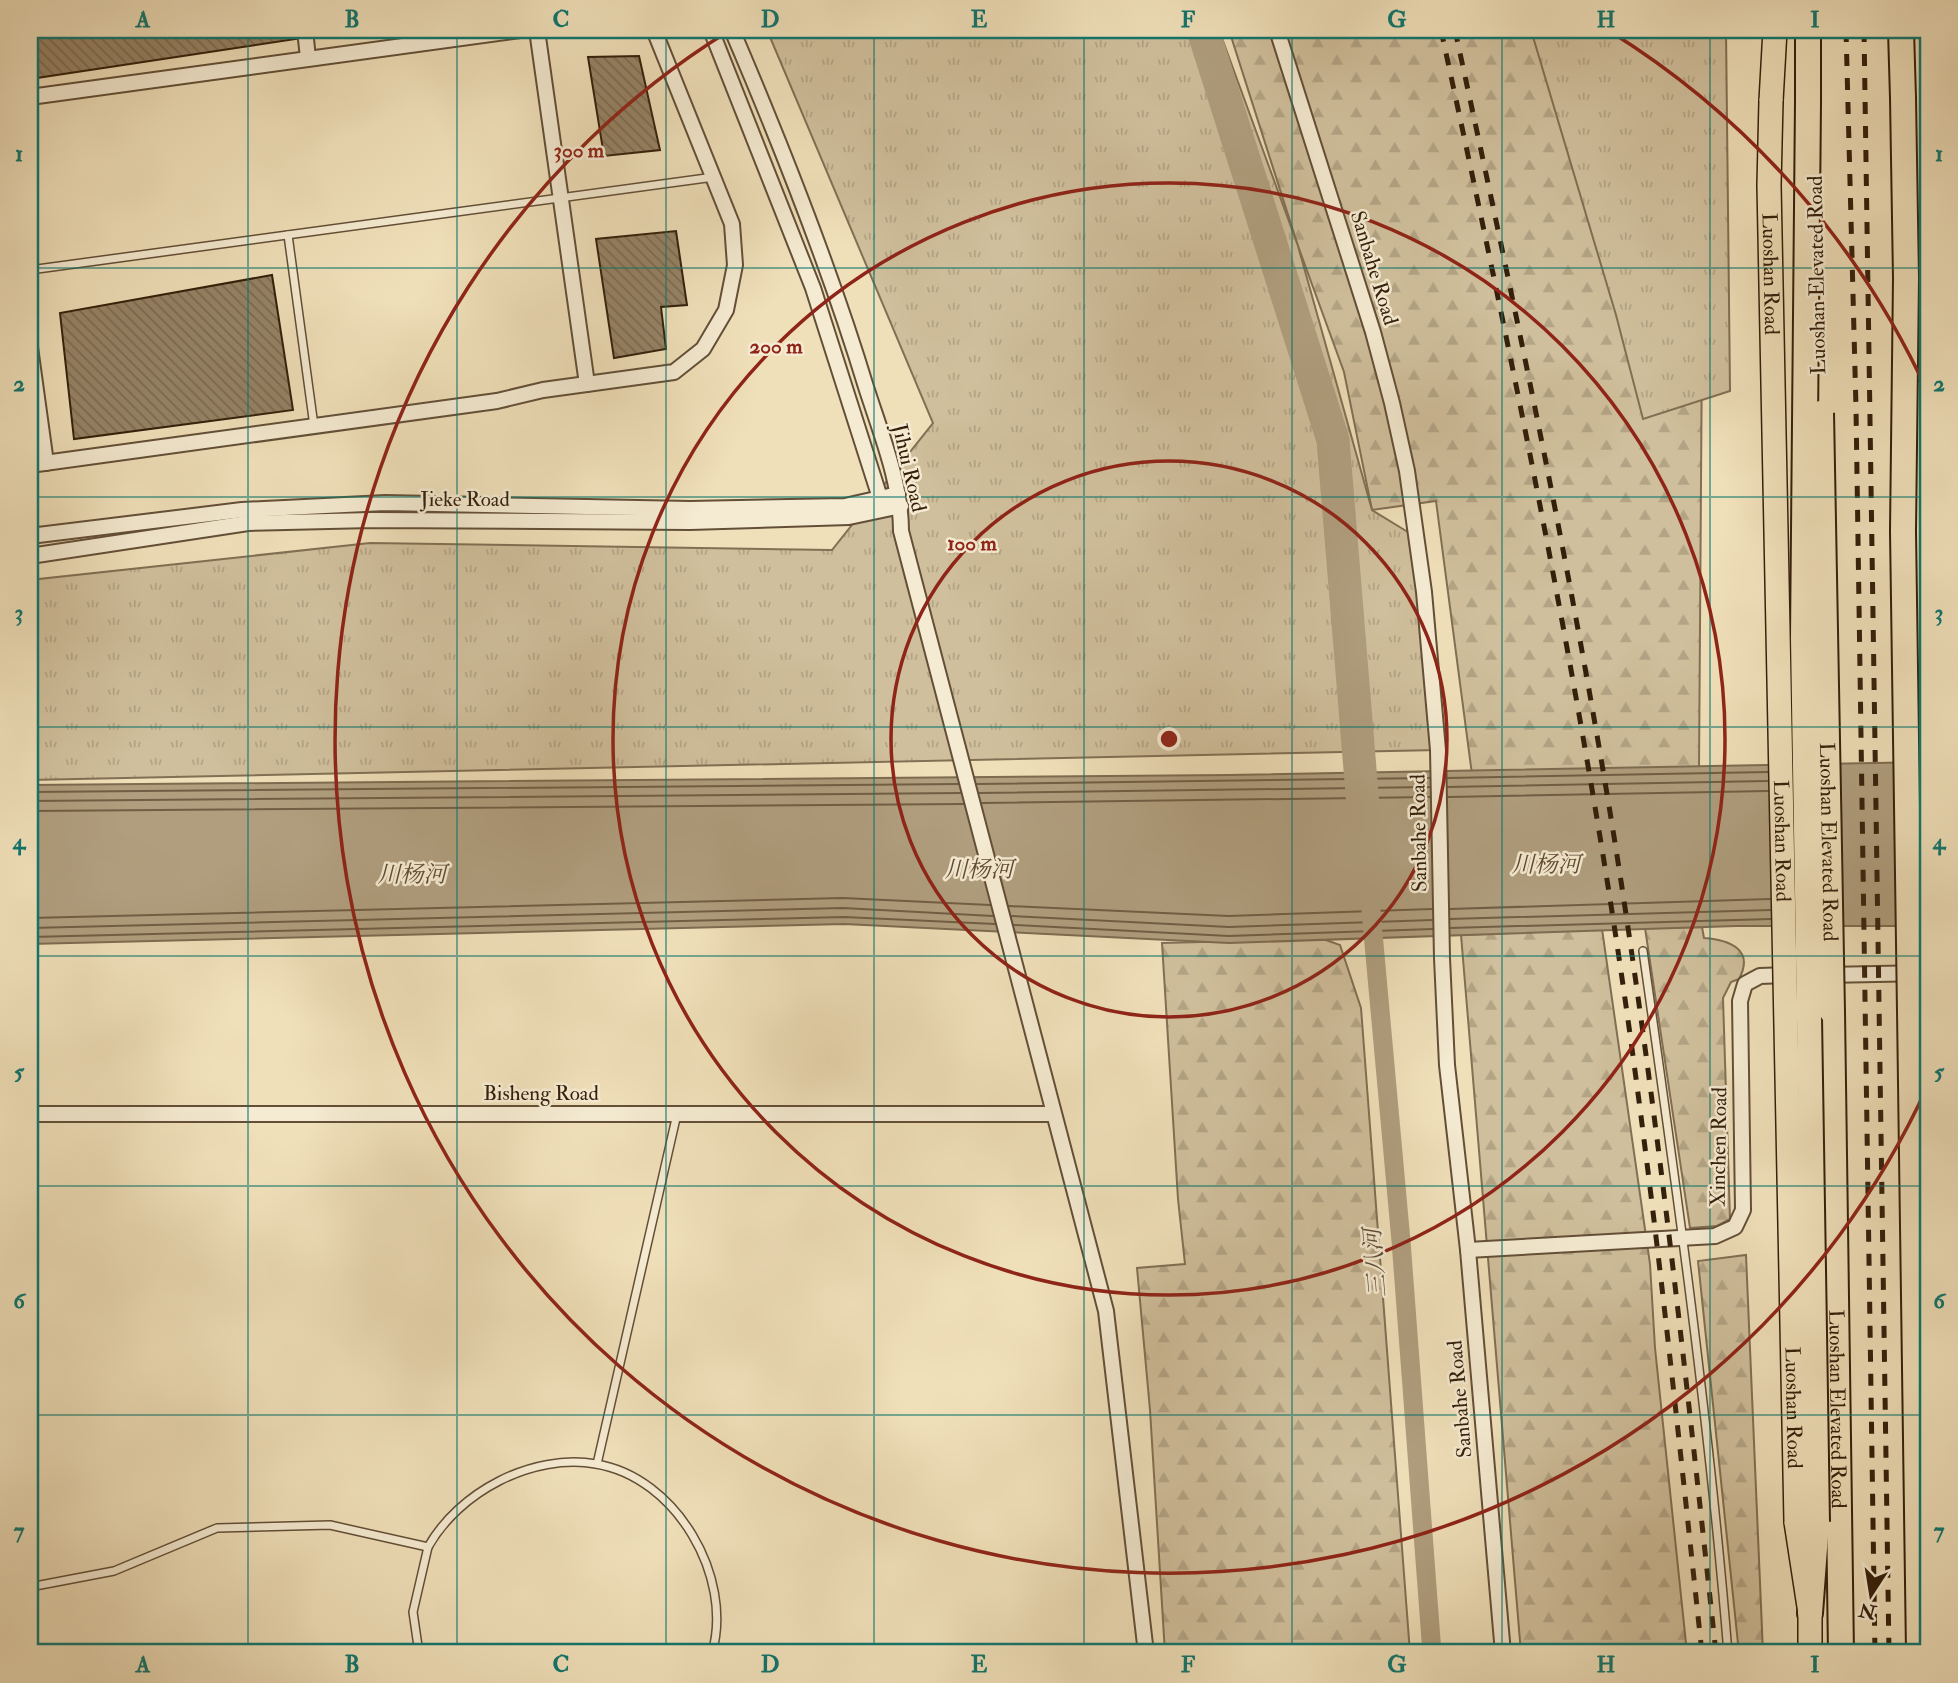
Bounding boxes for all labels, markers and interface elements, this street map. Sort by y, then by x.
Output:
text: A [135,5,151,34]
text: B [344,5,360,34]
text: C [553,5,569,34]
text: D [761,5,779,34]
text: E [971,5,988,34]
text: F [1181,5,1196,34]
text: G [1387,5,1407,34]
text: H [1597,5,1616,34]
text: I [1810,5,1820,34]
text: 300 m [554,137,605,164]
text: 1 [15,139,23,168]
text: 1 [1935,139,1943,168]
street label: Luoshan Elevated Road [1802,175,1832,375]
street label: Sanbahe Road [1344,208,1404,329]
street label: Luoshan Road [1756,213,1786,336]
text: 200 m [750,333,803,360]
text: 2 [13,369,25,398]
text: 2 [1933,369,1945,398]
street label: Jihui Road [886,420,932,515]
street label: Jieke Road [419,486,510,513]
text: 100 m [947,530,998,557]
text: 3 [15,598,23,627]
text: 3 [1935,598,1943,627]
centre of rings [1157,727,1181,751]
street label: Luoshan Elevated Road [1814,742,1844,942]
street label: Sanbahe Road [1404,773,1434,892]
street label: Luoshan Road [1768,780,1797,903]
text: 4 [12,827,27,856]
text: 4 [1932,827,1947,856]
water label: 川杨河 [1512,850,1585,879]
water label: 川杨河 [945,855,1018,884]
water label: 川杨河 [378,860,451,889]
text: 5 [14,1057,25,1086]
text: 5 [1934,1057,1945,1086]
street label: Bisheng Road [483,1080,599,1107]
street label: Xinchen Road [1704,1086,1734,1207]
water label: 三八河 [1357,1223,1392,1299]
text: 6 [13,1286,27,1315]
text: 6 [1933,1286,1947,1315]
street label: Luoshan Elevated Road [1823,1309,1852,1509]
street label: Sanbahe Road [1441,1338,1479,1459]
street label: Luoshan Road [1779,1346,1808,1470]
text: 7 [14,1516,25,1545]
text: 7 [1934,1516,1945,1545]
north arrow [1836,1560,1906,1630]
text: N [1856,1597,1879,1624]
text: A [135,1650,151,1679]
text: B [344,1650,360,1679]
text: C [553,1650,569,1679]
text: D [761,1650,779,1679]
text: E [971,1650,988,1679]
text: F [1181,1650,1196,1679]
text: G [1387,1650,1407,1679]
text: H [1597,1650,1616,1679]
text: I [1810,1650,1820,1679]

